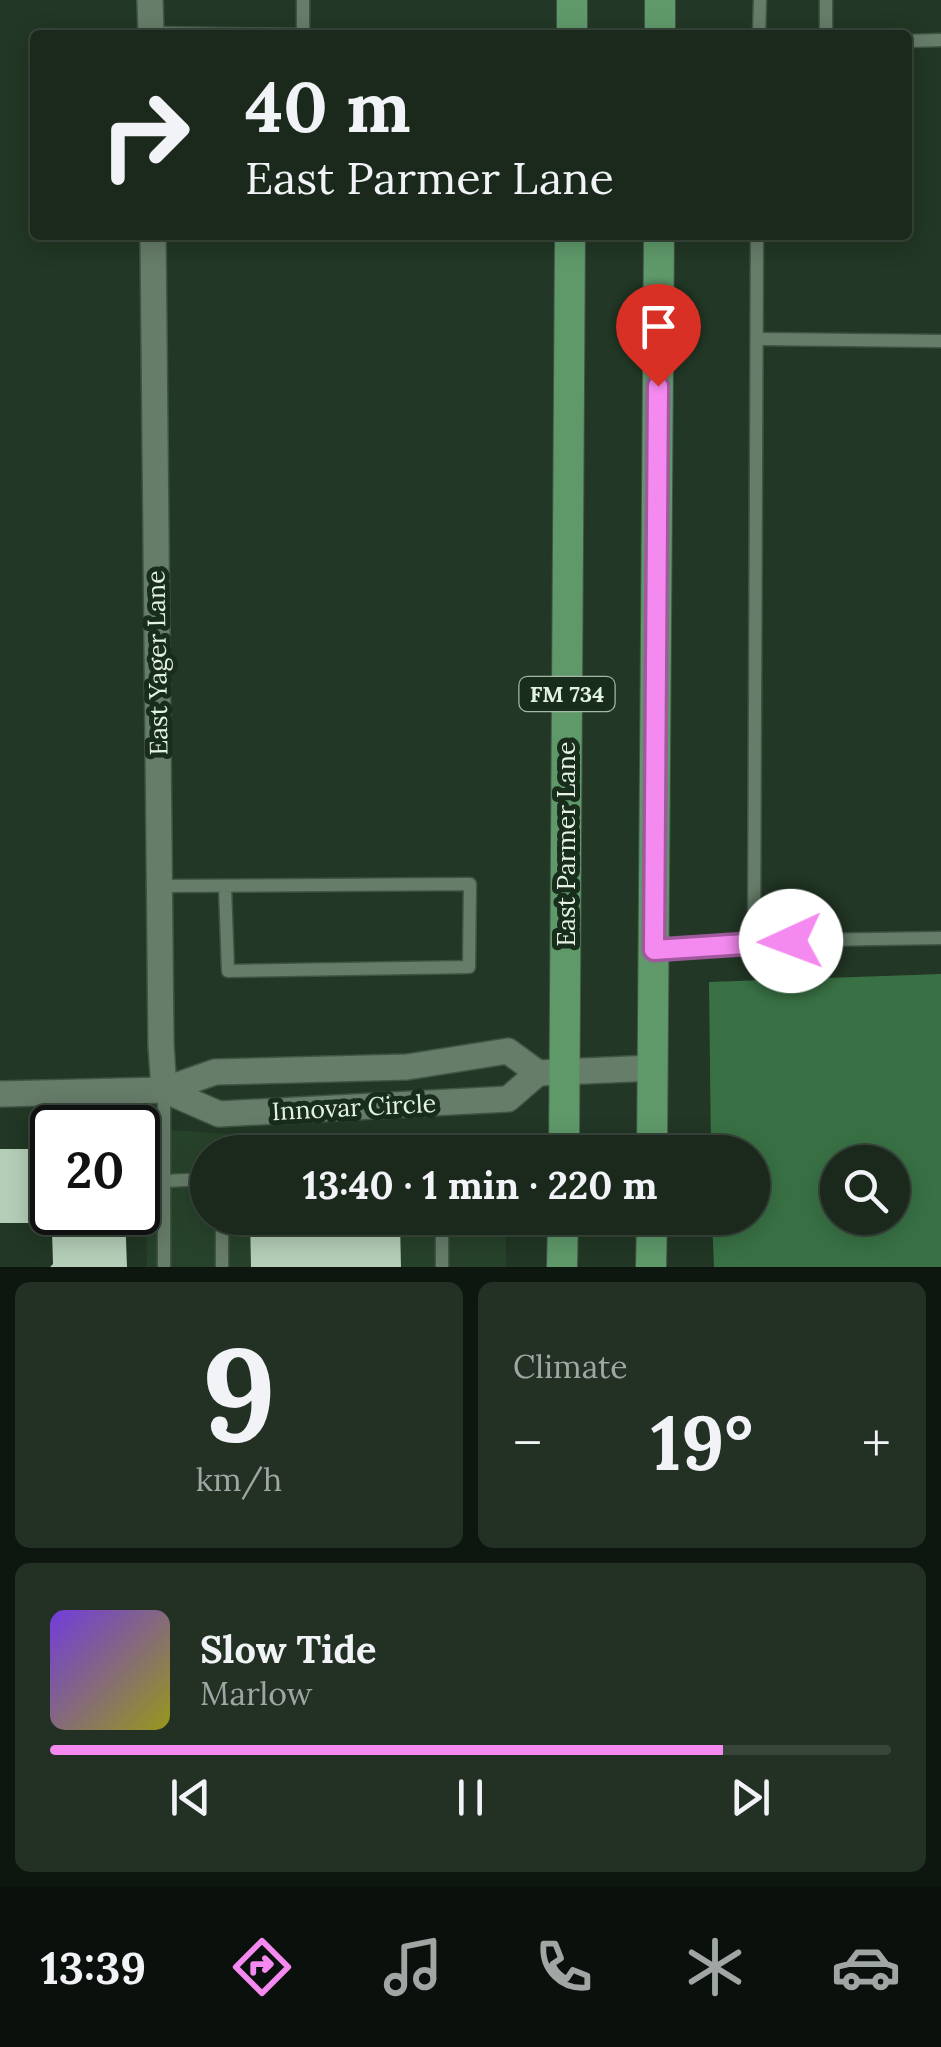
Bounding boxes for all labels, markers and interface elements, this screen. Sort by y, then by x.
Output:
text: 40 m [245,62,411,151]
icon: right [80,70,210,200]
text: East Parmer Lane [245,149,614,206]
pin [616,284,701,387]
icon: arrive [631,299,686,354]
street label: East Yager Lane [139,570,175,756]
road number: FM 734 [520,677,614,711]
street label: East Parmer Lane [550,742,582,946]
position arrow [739,889,843,993]
street label: Innovar Circle [271,1087,437,1127]
speed limit sign: 20 [30,1105,160,1235]
map controls [820,1145,910,1235]
button: search [820,1145,910,1235]
text: 13:40 · 1 min · 220 m [303,1161,658,1209]
text: 9 [202,1310,276,1477]
text: Climate [513,1346,628,1387]
text: 19° [651,1395,753,1491]
text: − [513,1408,542,1478]
text: + [862,1408,891,1478]
text: km/h [196,1459,282,1500]
text: Slow Tide [200,1625,377,1673]
text: Marlow [200,1673,312,1714]
icon: previous [163,1770,218,1825]
icon: pause [443,1770,498,1825]
icon: next [723,1770,778,1825]
icon: directions [227,1932,297,2002]
icon: music [378,1932,448,2002]
icon: phone [529,1932,599,2002]
icon: climate [680,1932,750,2002]
icon: car [831,1932,901,2002]
text: 13:39 [40,1939,146,1996]

